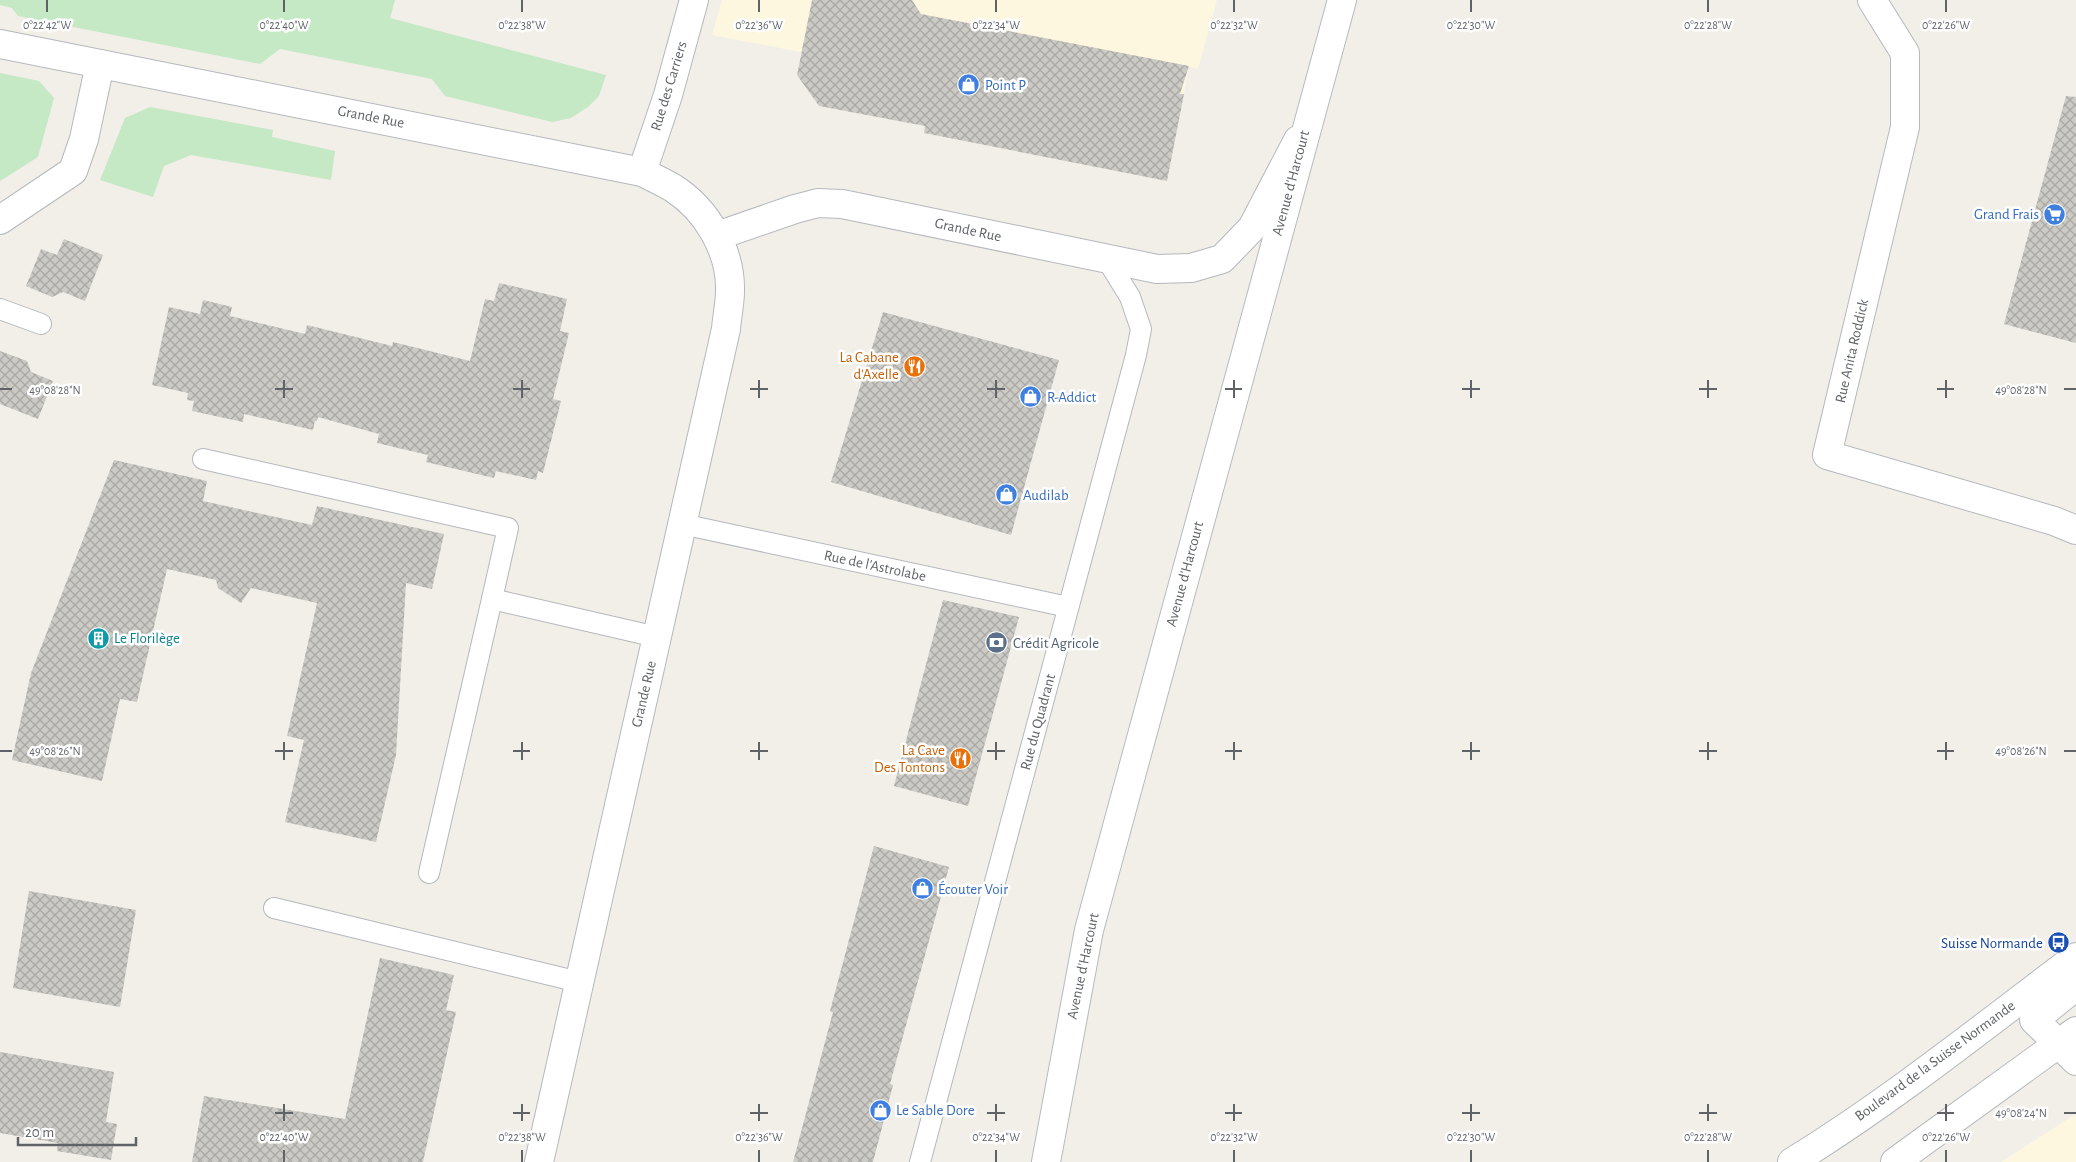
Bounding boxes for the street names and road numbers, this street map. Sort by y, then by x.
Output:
street label: Rue des Carriers [648,39,690,133]
street label: Grande Rue [336,103,406,131]
street label: Avenue d'Harcourt [1270,129,1312,237]
street label: Grande Rue [933,216,1003,244]
street label: Rue Anita Roddick [1833,297,1871,404]
street label: Avenue d'Harcourt [1164,520,1206,628]
street label: Rue de l'Astrolabe [823,548,927,584]
street label: Grande Rue [629,659,659,729]
street label: Rue du Quadrant [1018,672,1058,772]
street label: Avenue d'Harcourt [1064,911,1102,1021]
street label: Boulevard de la Suisse Normande [1852,998,2018,1124]

